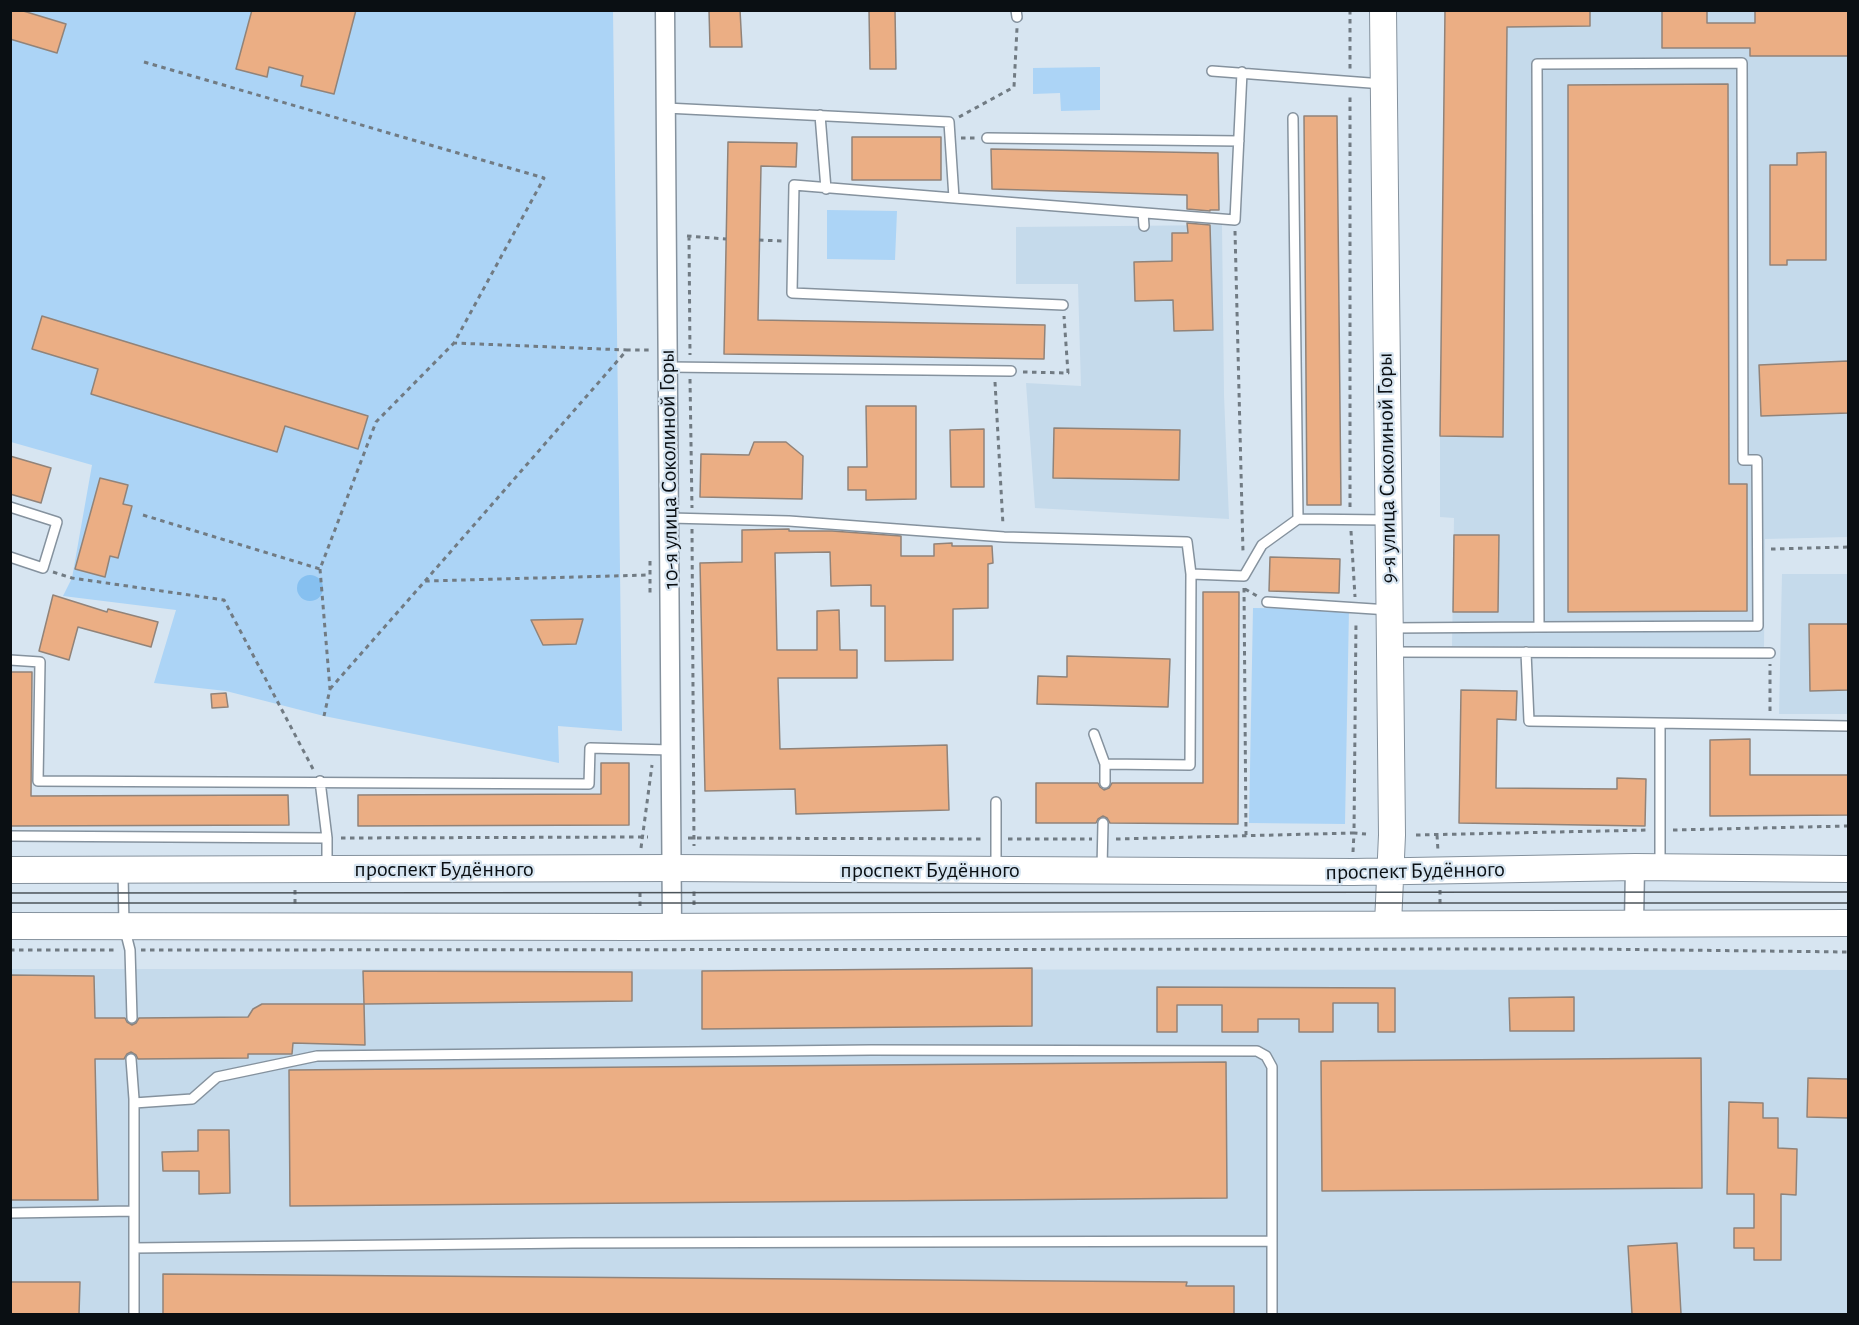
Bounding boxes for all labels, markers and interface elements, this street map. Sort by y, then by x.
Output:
street label: 10-я улица Соколиной Горы [654,349,684,589]
street label: 9-я улица Соколиной Горы [1372,352,1402,584]
street label: проспект Будённого [354,856,534,882]
street label: проспект Будённого [1325,856,1505,886]
street label: проспект Будённого [840,857,1020,883]

